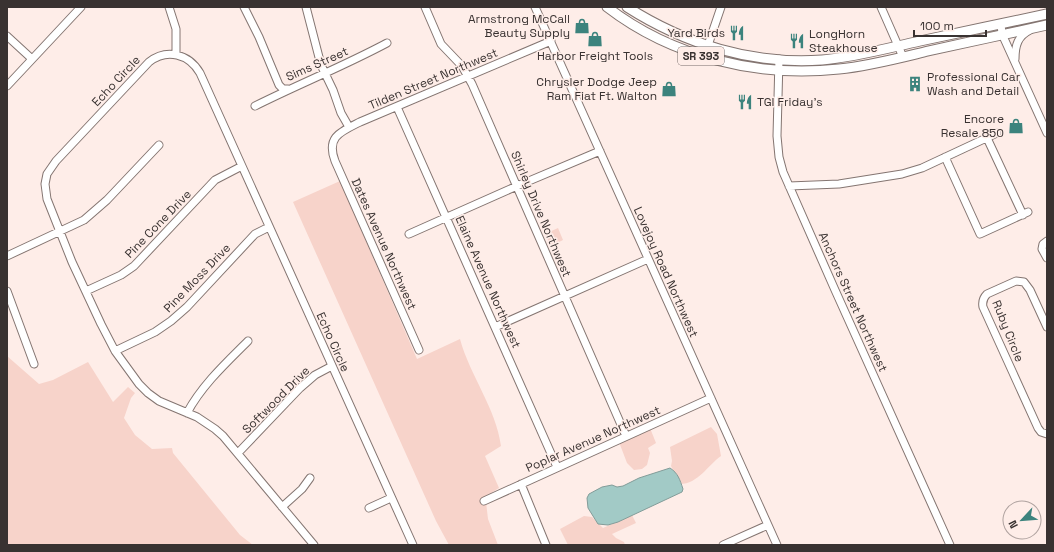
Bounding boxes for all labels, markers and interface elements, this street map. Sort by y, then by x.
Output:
place label: Armstrong McCall Beauty Supply [468,11,570,41]
scale bar [914,12,986,38]
shop icon: Armstrong McCall Beauty Supply [573,17,591,35]
text: 100 m [920,18,954,34]
restaurant icon: Yard Birds [728,24,746,42]
place label: Yard Birds [667,25,725,41]
place label: LongHorn Steakhouse [809,26,878,56]
shop icon: Harbor Freight Tools [586,30,604,48]
restaurant icon: LongHorn Steakhouse [788,32,806,50]
street label: Sims Street [283,43,351,85]
street label: Tilden Street Northwest [366,45,500,113]
road number: SR 393 [678,47,724,65]
place label: Harbor Freight Tools [537,48,653,64]
street label: Echo Circle [88,52,144,110]
place label: Professional Car Wash and Detail [927,69,1021,99]
place label: Chrysler Dodge Jeep Ram Fiat Ft. Walton [536,74,657,104]
building icon: Professional Car Wash and Detail [906,75,924,93]
shop icon: Chrysler Dodge Jeep Ram Fiat Ft. Walton [660,80,678,98]
restaurant icon: TGI Friday's [736,93,754,111]
place label: TGI Friday's [757,94,823,110]
place label: Encore Resale 850 [941,111,1004,141]
shop icon: Encore Resale 850 [1007,117,1025,135]
street label: Shirley Drive Northwest [507,149,575,279]
street label: Dates Avenue Northwest [348,176,420,312]
street label: Pine Cone Drive [121,186,195,262]
street label: Lovejoy Road Northwest [630,204,702,340]
street label: Elaine Avenue Northwest [452,213,524,351]
street label: Anchors Street Northwest [815,230,891,374]
street label: Pine Moss Drive [160,240,234,316]
street label: Ruby Circle [988,298,1028,364]
street label: Echo Circle [313,310,353,374]
street label: Softwood Drive [239,363,313,437]
street label: Poplar Avenue Northwest [523,402,663,476]
north arrow [1002,500,1042,540]
text: N [1005,518,1021,531]

